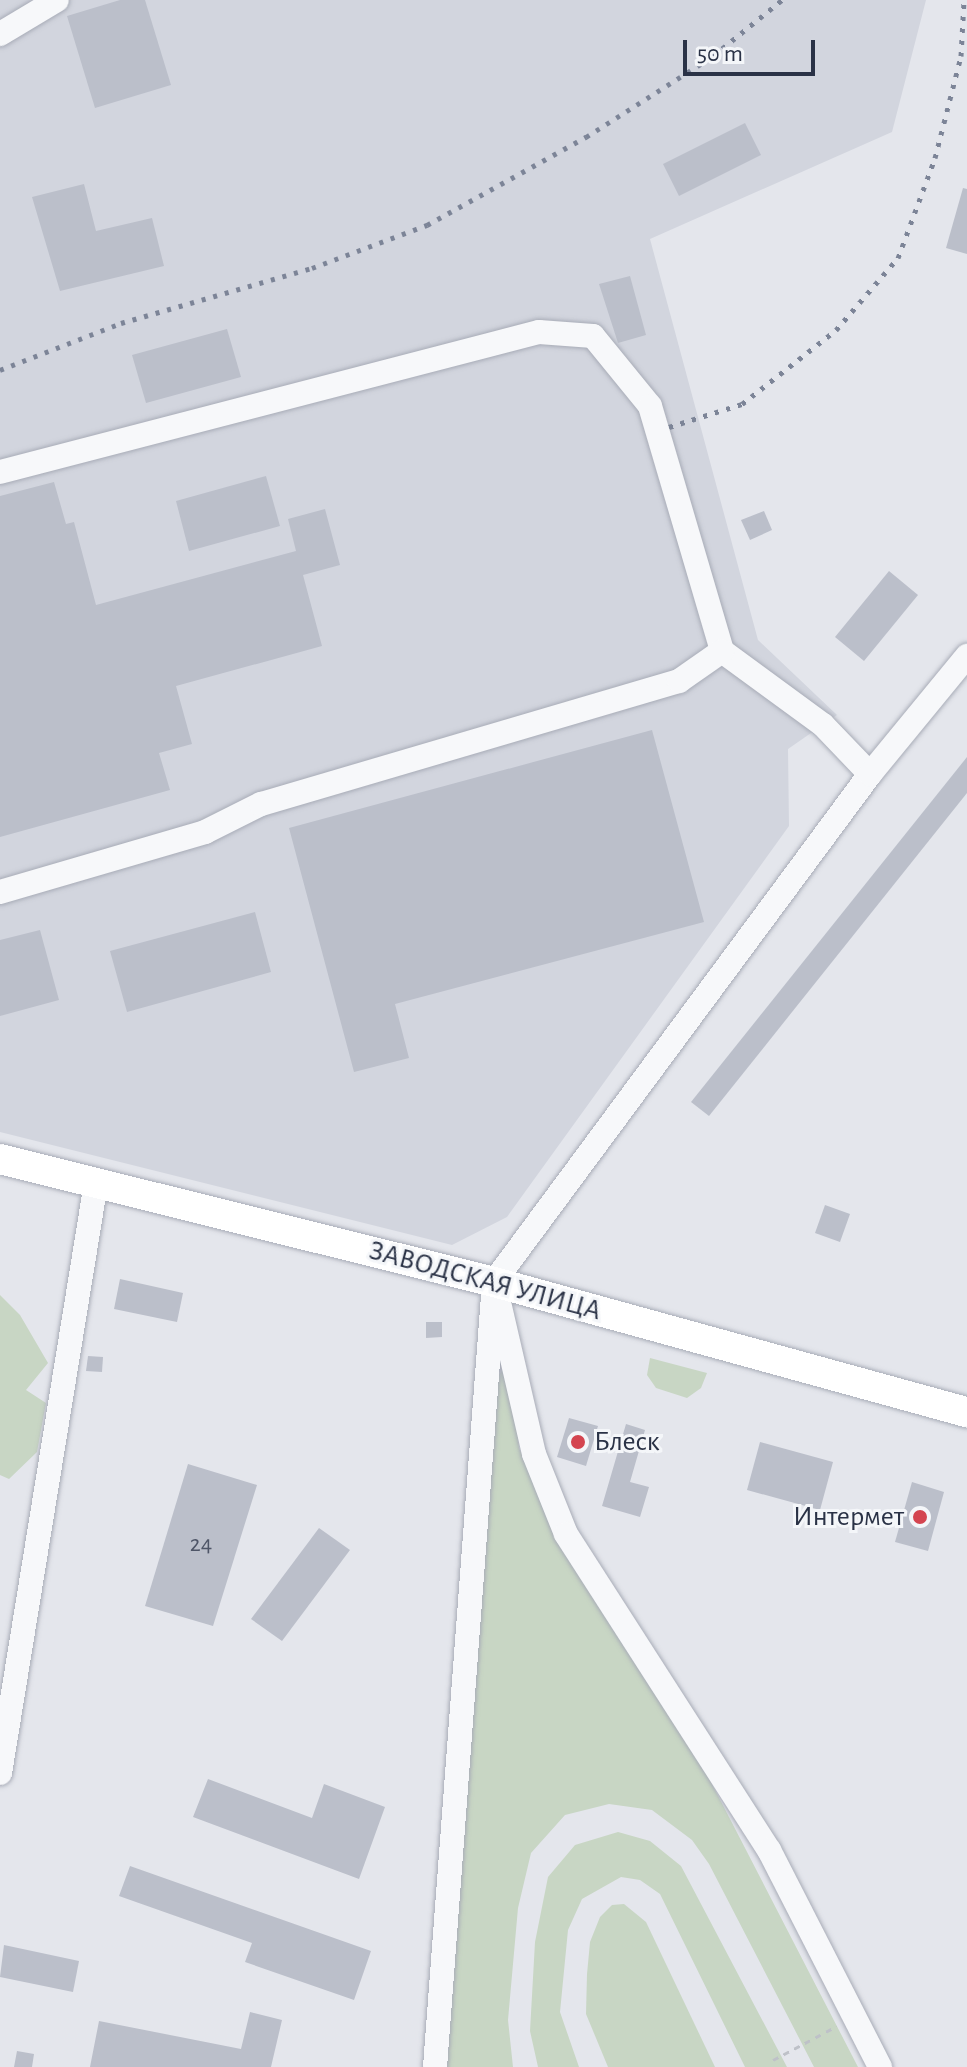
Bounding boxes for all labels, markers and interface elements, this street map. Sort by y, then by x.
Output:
scale bar [687,24,819,74]
text: 50 m [697,42,743,66]
street label: ЗАВОДСКАЯ УЛИЦА [365,1234,605,1328]
place label: Блеск [594,1425,660,1459]
marker: Блеск [569,1433,587,1451]
place label: Интермет [793,1500,904,1534]
marker: Интермет [911,1508,929,1526]
house number: 24 [190,1531,212,1559]

